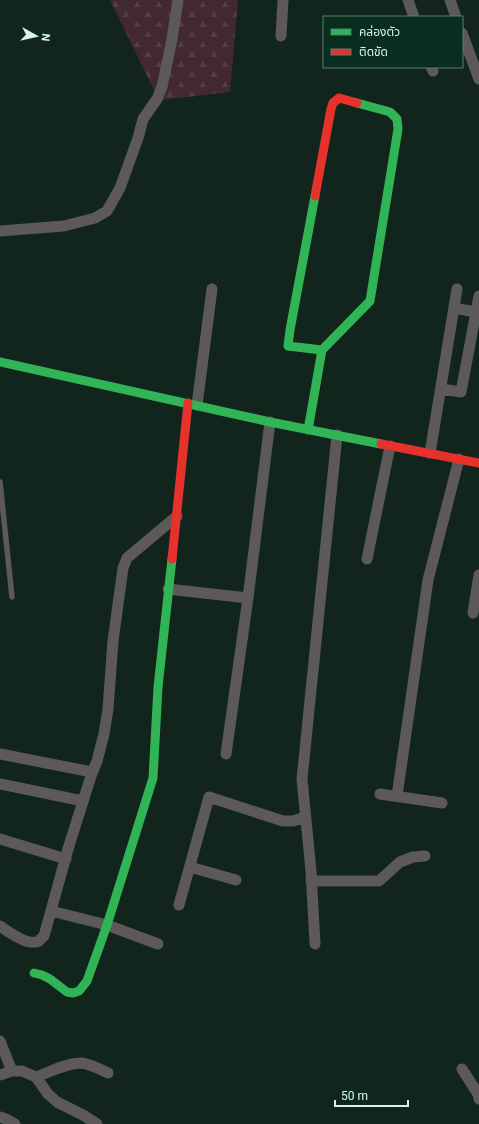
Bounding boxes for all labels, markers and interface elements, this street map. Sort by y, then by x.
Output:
north arrow [16,16,56,56]
legend [323,16,463,68]
text: คล่องตัว [359,25,400,39]
text: N [38,33,52,42]
text: ติดขัด [359,45,388,59]
scale bar [335,1082,408,1108]
text: 50 m [341,1089,368,1103]

